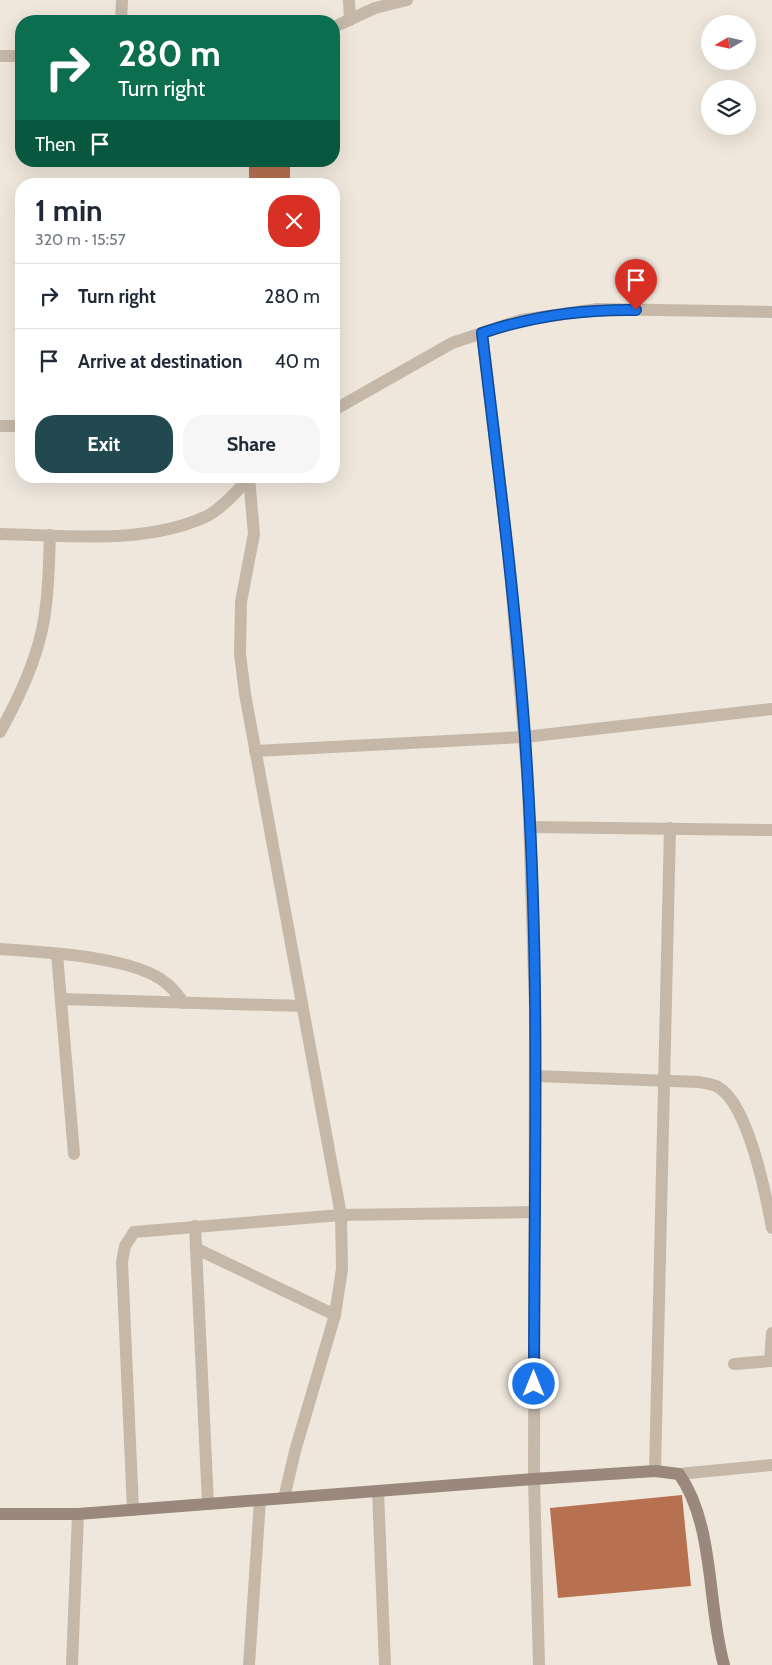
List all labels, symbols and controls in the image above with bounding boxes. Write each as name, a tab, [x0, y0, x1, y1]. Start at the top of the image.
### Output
north arrow	[701, 15, 756, 70]
map controls	[701, 15, 756, 135]
text: 280 m	[118, 32, 221, 75]
icon: right	[35, 35, 100, 100]
text: Turn right	[118, 75, 205, 102]
button: layers	[701, 80, 756, 135]
icon: arrive	[86, 130, 114, 158]
text: Then	[35, 133, 76, 156]
text: 1 min	[35, 192, 103, 229]
button: close	[268, 195, 320, 247]
text: 320 m · 15:57	[35, 230, 126, 249]
pin	[615, 259, 657, 310]
icon: arrive	[622, 266, 650, 294]
icon: right	[35, 282, 63, 310]
text: Turn right	[78, 285, 156, 308]
text: 280 m	[264, 285, 320, 308]
icon: arrive	[35, 347, 63, 375]
text: Arrive at destination	[78, 350, 242, 373]
text: 40 m	[275, 350, 320, 373]
button: Exit	[35, 415, 173, 473]
button: Share	[183, 415, 320, 473]
position arrow	[507, 1357, 559, 1409]

